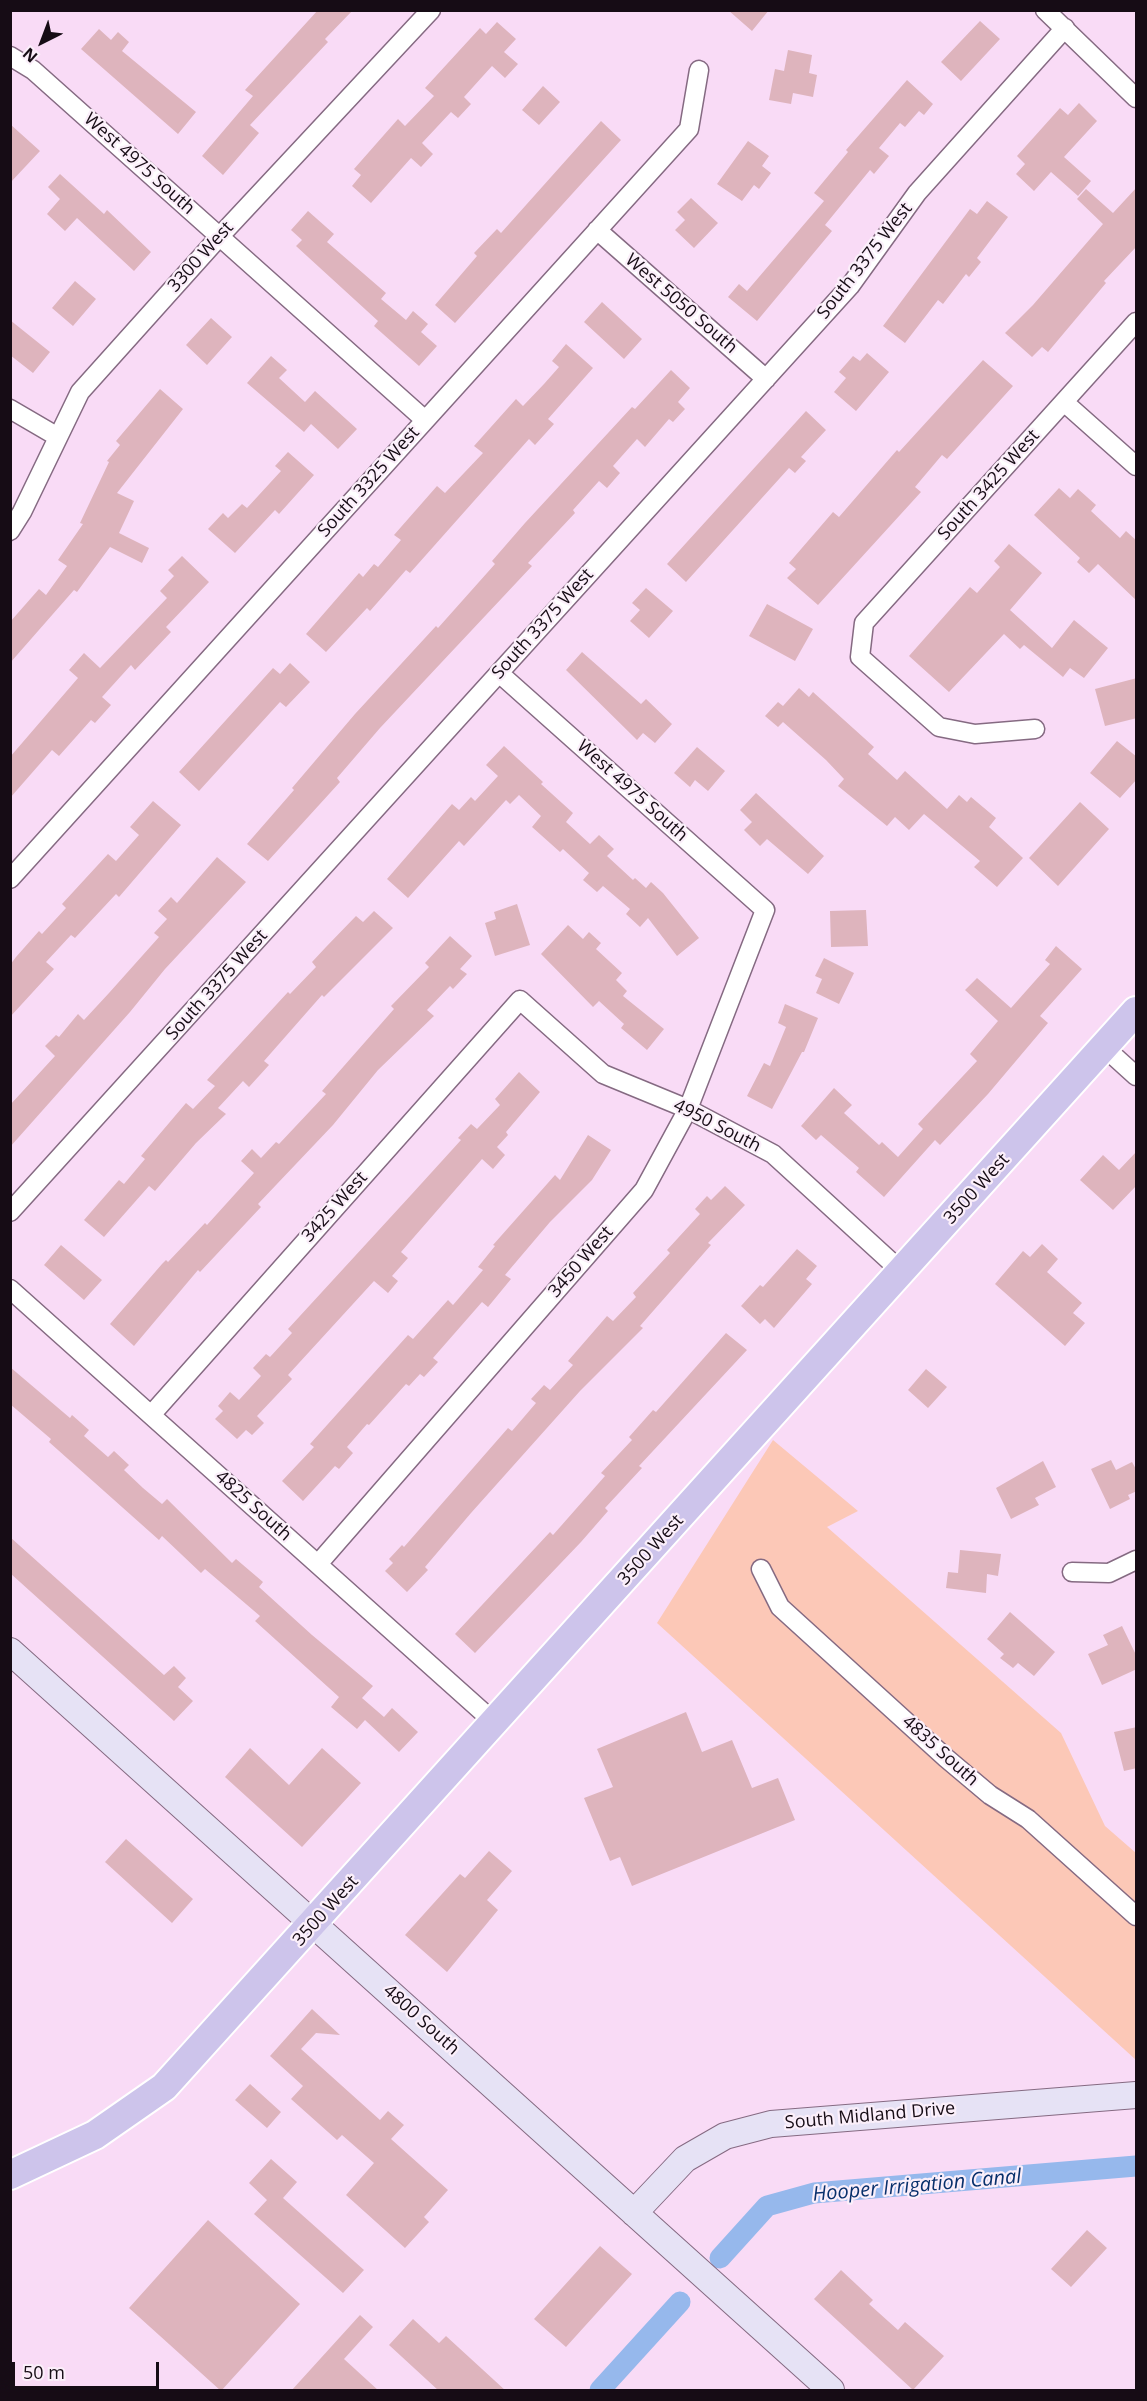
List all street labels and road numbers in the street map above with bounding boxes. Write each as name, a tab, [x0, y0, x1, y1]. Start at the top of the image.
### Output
street label: West 4975 South	[79, 109, 199, 219]
street label: South 3375 West	[813, 199, 917, 323]
street label: 3300 West	[164, 217, 238, 297]
street label: West 5050 South	[621, 249, 741, 359]
street label: South 3325 West	[314, 422, 424, 542]
street label: South 3425 West	[934, 425, 1044, 545]
street label: South 3375 West	[488, 564, 598, 684]
street label: West 4975 South	[572, 736, 692, 846]
street label: South 3375 West	[162, 925, 272, 1045]
street label: 4950 South	[670, 1095, 764, 1157]
street label: 3500 West	[940, 1149, 1014, 1229]
street label: 3425 West	[298, 1167, 372, 1247]
street label: 3450 West	[544, 1222, 618, 1302]
street label: 4825 South	[210, 1466, 296, 1546]
street label: 3500 West	[614, 1510, 688, 1590]
street label: 4835 South	[897, 1711, 983, 1791]
street label: 3500 West	[289, 1871, 363, 1951]
street label: 4800 South	[378, 1980, 464, 2060]
street label: South Midland Drive	[784, 2098, 956, 2134]

